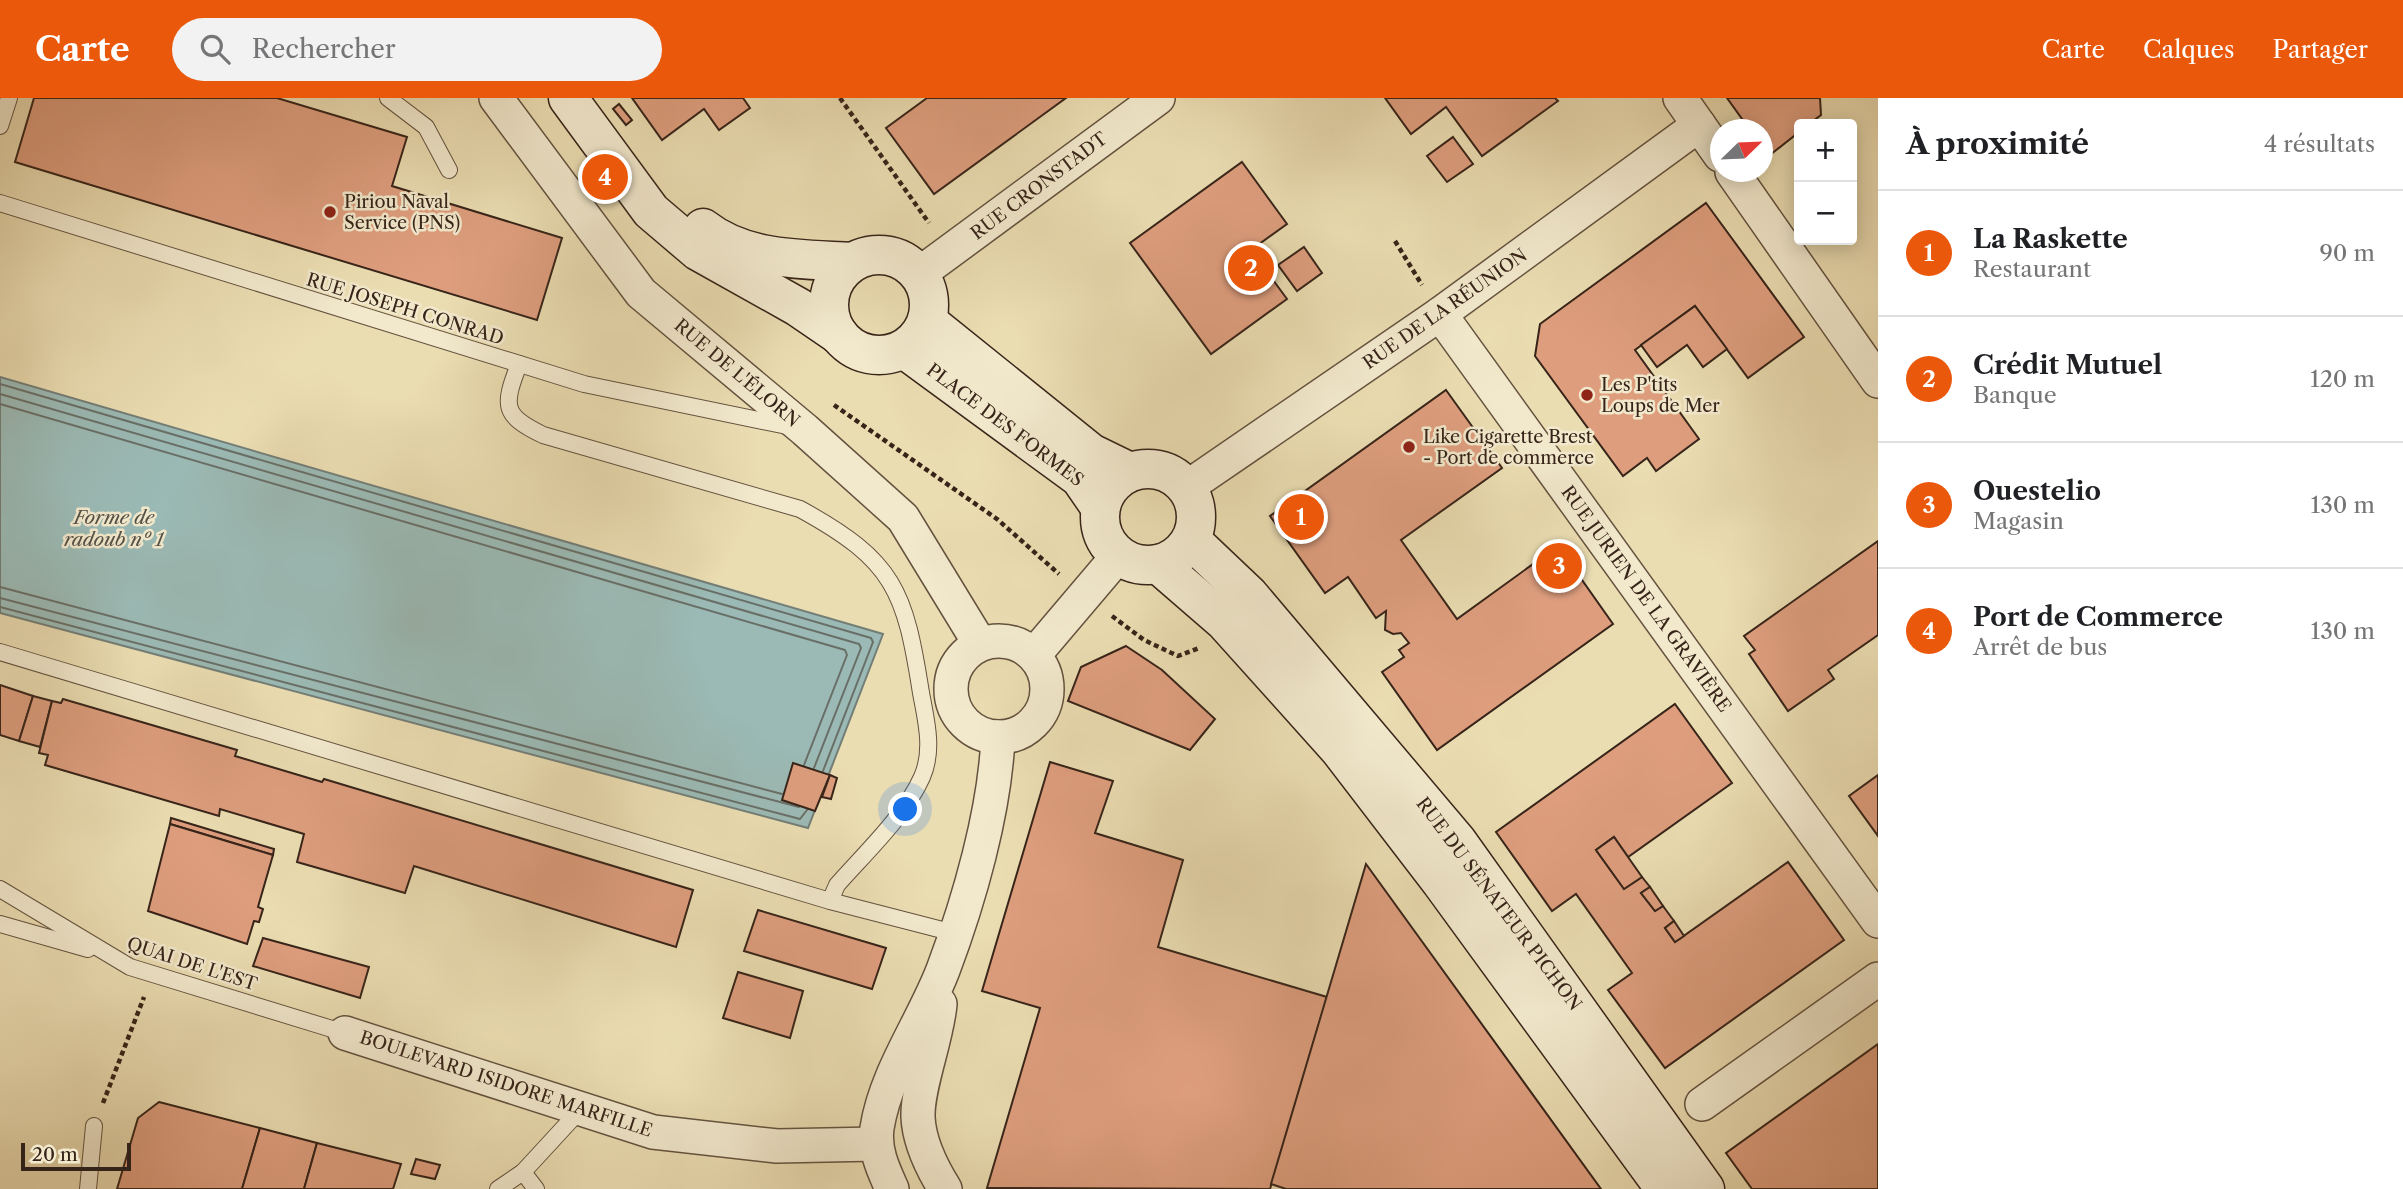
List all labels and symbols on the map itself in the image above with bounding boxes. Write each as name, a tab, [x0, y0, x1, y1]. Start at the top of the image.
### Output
north arrow	[1710, 119, 1773, 182]
street label: RUE CRONSTADT	[967, 127, 1112, 244]
pin: 4	[582, 151, 628, 203]
place label: Piriou Naval Service (PNS)	[344, 191, 460, 234]
marker: Piriou Naval Service (PNS)	[322, 204, 338, 220]
pin: 2	[1228, 242, 1274, 294]
street label: RUE DE LA RÉUNION	[1358, 243, 1531, 374]
street label: RUE JOSEPH CONRAD	[304, 268, 506, 350]
street label: RUE DE L'ÉLORN	[670, 313, 805, 432]
street label: PLACE DES FORMES	[922, 359, 1088, 491]
place label: Les P'tits Loups de Mer	[1601, 374, 1720, 417]
marker: Les P'tits Loups de Mer	[1579, 387, 1595, 403]
place label: Like Cigarette Brest - Port de commerce	[1423, 426, 1594, 469]
marker: Like Cigarette Brest - Port de commerce	[1401, 439, 1417, 455]
street label: RUE JURIEN DE LA GRAVIÈRE	[1556, 481, 1736, 717]
pin: 1	[1278, 491, 1324, 543]
water label: Forme de radoub nº 1	[63, 506, 164, 551]
pin: 3	[1536, 540, 1582, 592]
your location	[888, 792, 922, 826]
street label: RUE DU SÉNATEUR PICHON	[1412, 792, 1587, 1015]
street label: QUAI DE L'EST	[124, 933, 260, 996]
street label: BOULEVARD ISIDORE MARFILLE	[357, 1026, 655, 1142]
scale bar	[21, 1140, 131, 1172]

